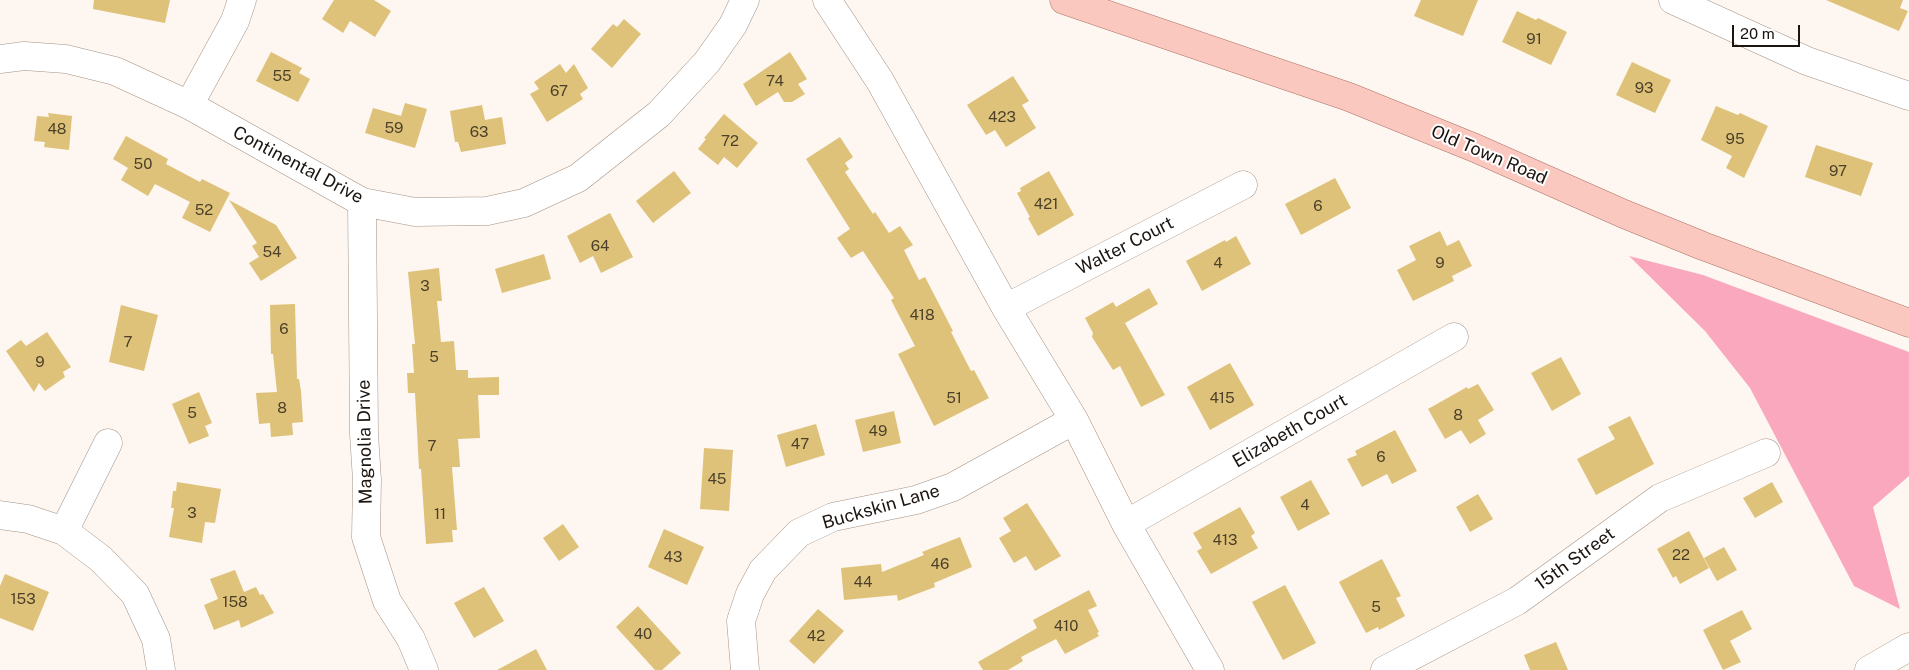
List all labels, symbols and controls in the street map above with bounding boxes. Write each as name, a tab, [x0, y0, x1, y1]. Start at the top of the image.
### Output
scale bar	[1734, 15, 1802, 47]
text: 20 m	[1740, 25, 1775, 42]
house number: 91	[1526, 30, 1542, 48]
house number: 55	[272, 67, 292, 85]
house number: 74	[766, 72, 784, 90]
house number: 93	[1635, 79, 1653, 97]
house number: 67	[550, 82, 568, 100]
house number: 423	[988, 108, 1016, 126]
house number: 59	[385, 119, 403, 137]
house number: 48	[47, 120, 67, 138]
street label: Old Town Road	[1428, 121, 1550, 189]
street label: Continental Drive	[229, 122, 367, 208]
house number: 63	[470, 123, 488, 141]
house number: 95	[1726, 130, 1744, 148]
house number: 72	[721, 132, 739, 150]
house number: 50	[134, 155, 152, 173]
house number: 97	[1829, 162, 1847, 180]
house number: 421	[1034, 195, 1058, 213]
house number: 6	[1313, 197, 1323, 215]
house number: 52	[195, 201, 213, 219]
street label: Walter Court	[1073, 212, 1177, 280]
house number: 64	[591, 237, 609, 255]
house number: 54	[262, 243, 282, 261]
house number: 4	[1213, 254, 1223, 272]
house number: 9	[1435, 254, 1445, 272]
house number: 3	[420, 277, 430, 295]
house number: 418	[909, 306, 935, 324]
house number: 6	[279, 320, 289, 338]
house number: 7	[123, 333, 133, 351]
house number: 5	[429, 348, 439, 366]
house number: 9	[35, 353, 45, 371]
street label: Magnolia Drive	[353, 379, 377, 505]
house number: 51	[946, 389, 962, 407]
house number: 415	[1209, 389, 1235, 407]
street label: Elizabeth Court	[1229, 390, 1351, 472]
house number: 8	[277, 399, 287, 417]
house number: 5	[187, 404, 197, 422]
house number: 8	[1453, 406, 1463, 424]
house number: 49	[869, 422, 887, 440]
house number: 47	[791, 435, 809, 453]
house number: 7	[427, 437, 437, 455]
house number: 6	[1376, 448, 1386, 466]
house number: 45	[708, 470, 726, 488]
street label: Buckskin Lane	[820, 480, 942, 534]
house number: 4	[1300, 496, 1310, 514]
house number: 3	[187, 504, 197, 522]
house number: 11	[434, 505, 446, 523]
street label: 15th Street	[1531, 523, 1619, 595]
house number: 413	[1213, 531, 1237, 549]
house number: 22	[1672, 546, 1690, 564]
house number: 43	[664, 548, 682, 566]
house number: 46	[931, 555, 949, 573]
house number: 44	[854, 573, 872, 591]
house number: 153	[10, 590, 36, 608]
house number: 158	[222, 593, 248, 611]
house number: 5	[1371, 598, 1381, 616]
house number: 410	[1054, 617, 1078, 635]
house number: 40	[634, 625, 652, 643]
house number: 42	[807, 627, 825, 645]

